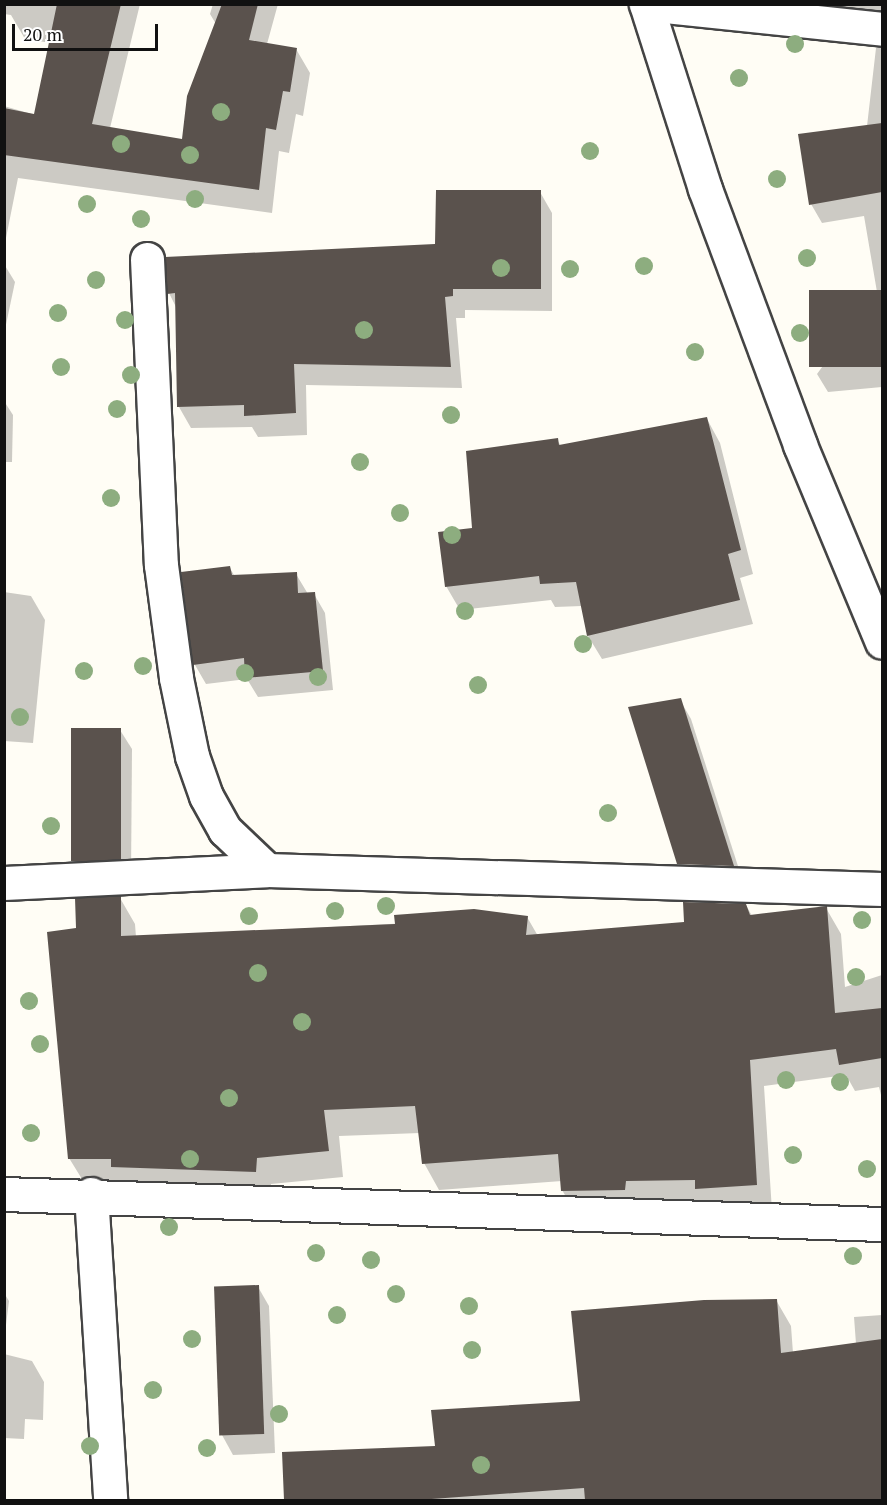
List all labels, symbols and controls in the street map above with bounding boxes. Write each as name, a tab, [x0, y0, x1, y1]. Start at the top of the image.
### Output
scale bar	[15, 12, 160, 50]
text: 20 m	[23, 22, 62, 46]

